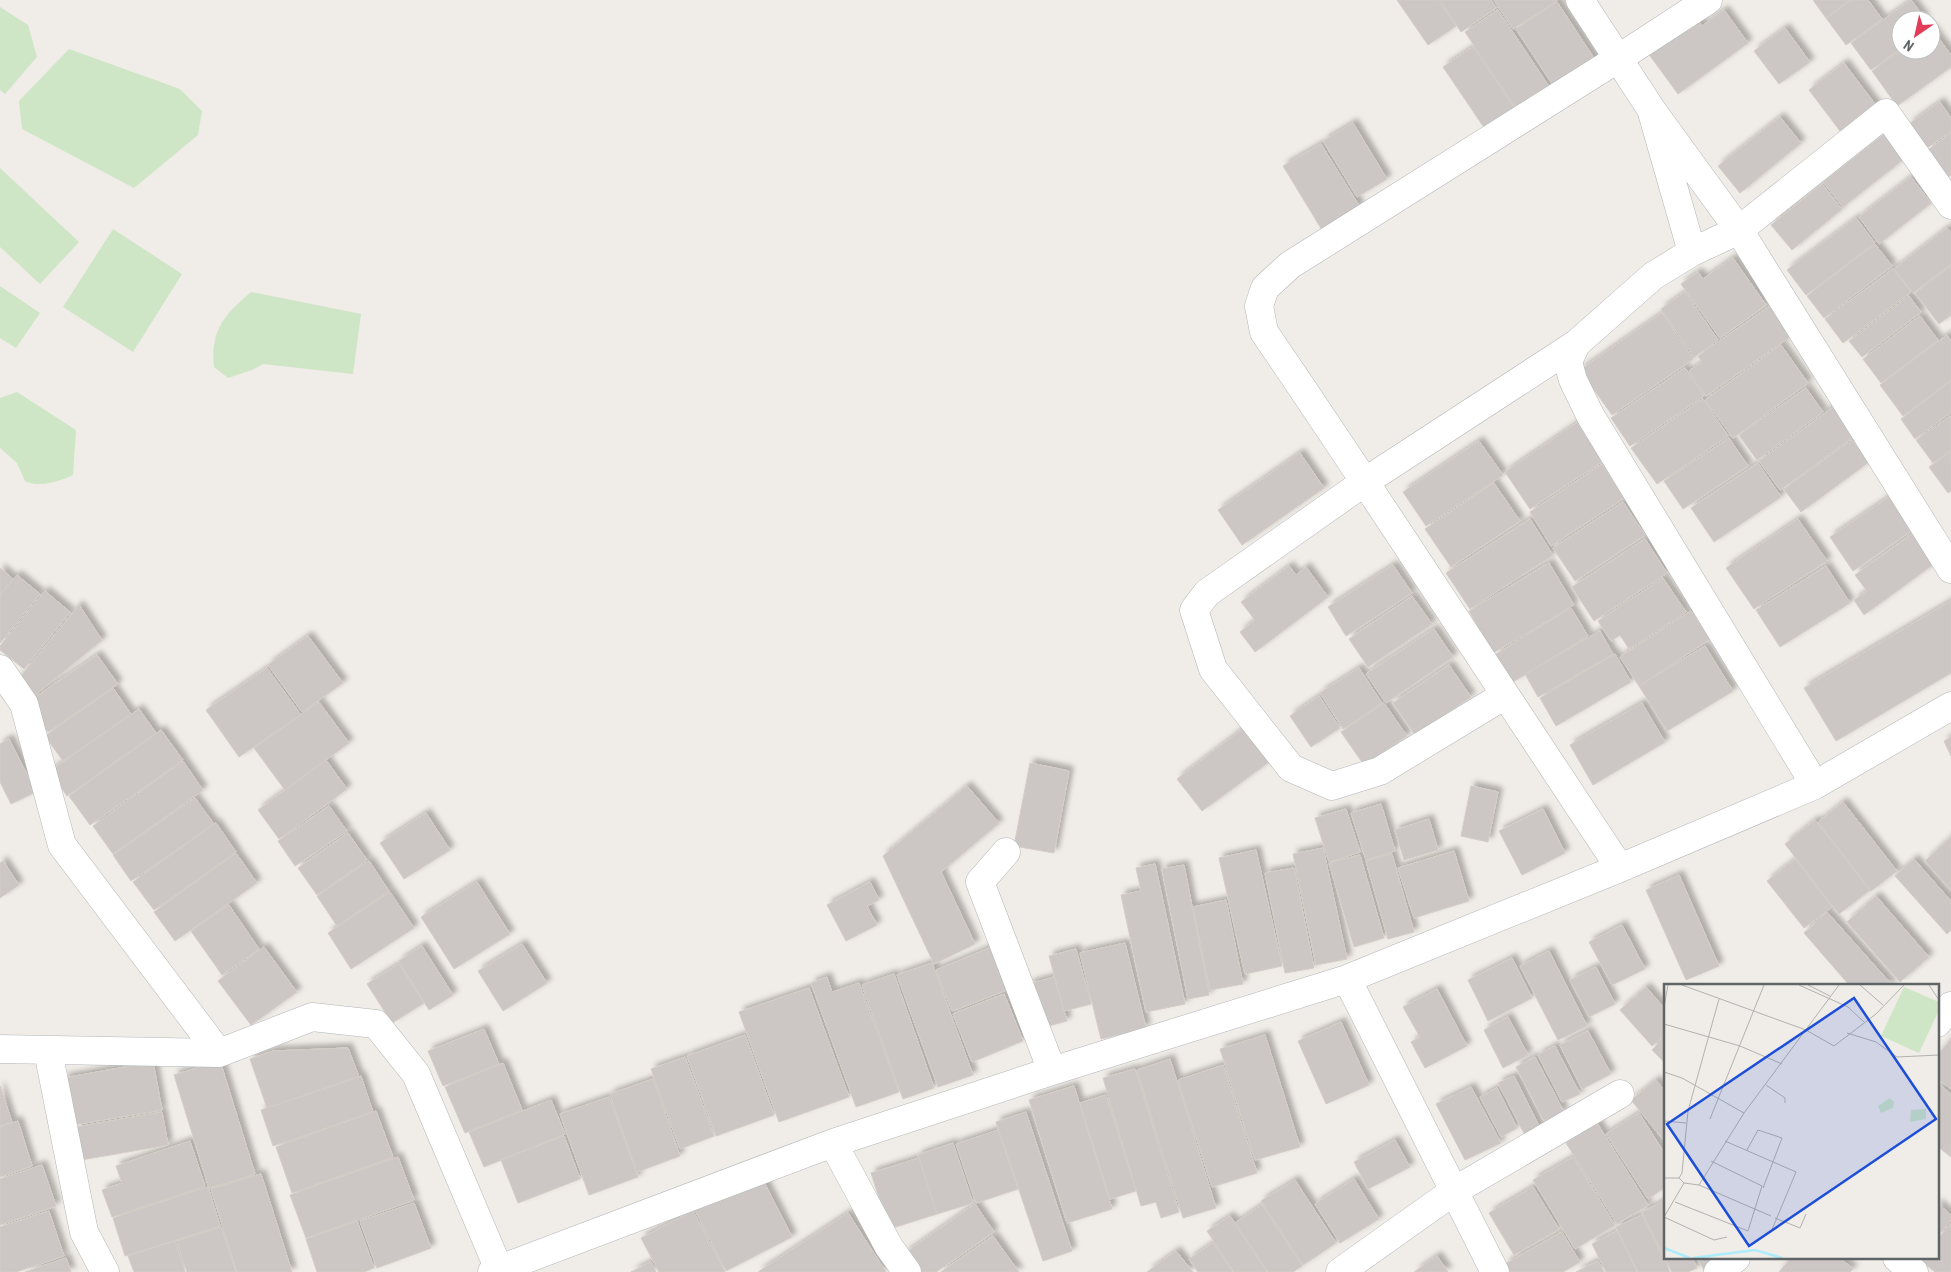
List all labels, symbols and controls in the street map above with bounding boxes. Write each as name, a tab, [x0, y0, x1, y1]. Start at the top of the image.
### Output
north arrow	[1891, 10, 1941, 60]
text: N	[1901, 37, 1917, 55]
inset map	[1664, 984, 1938, 1260]

